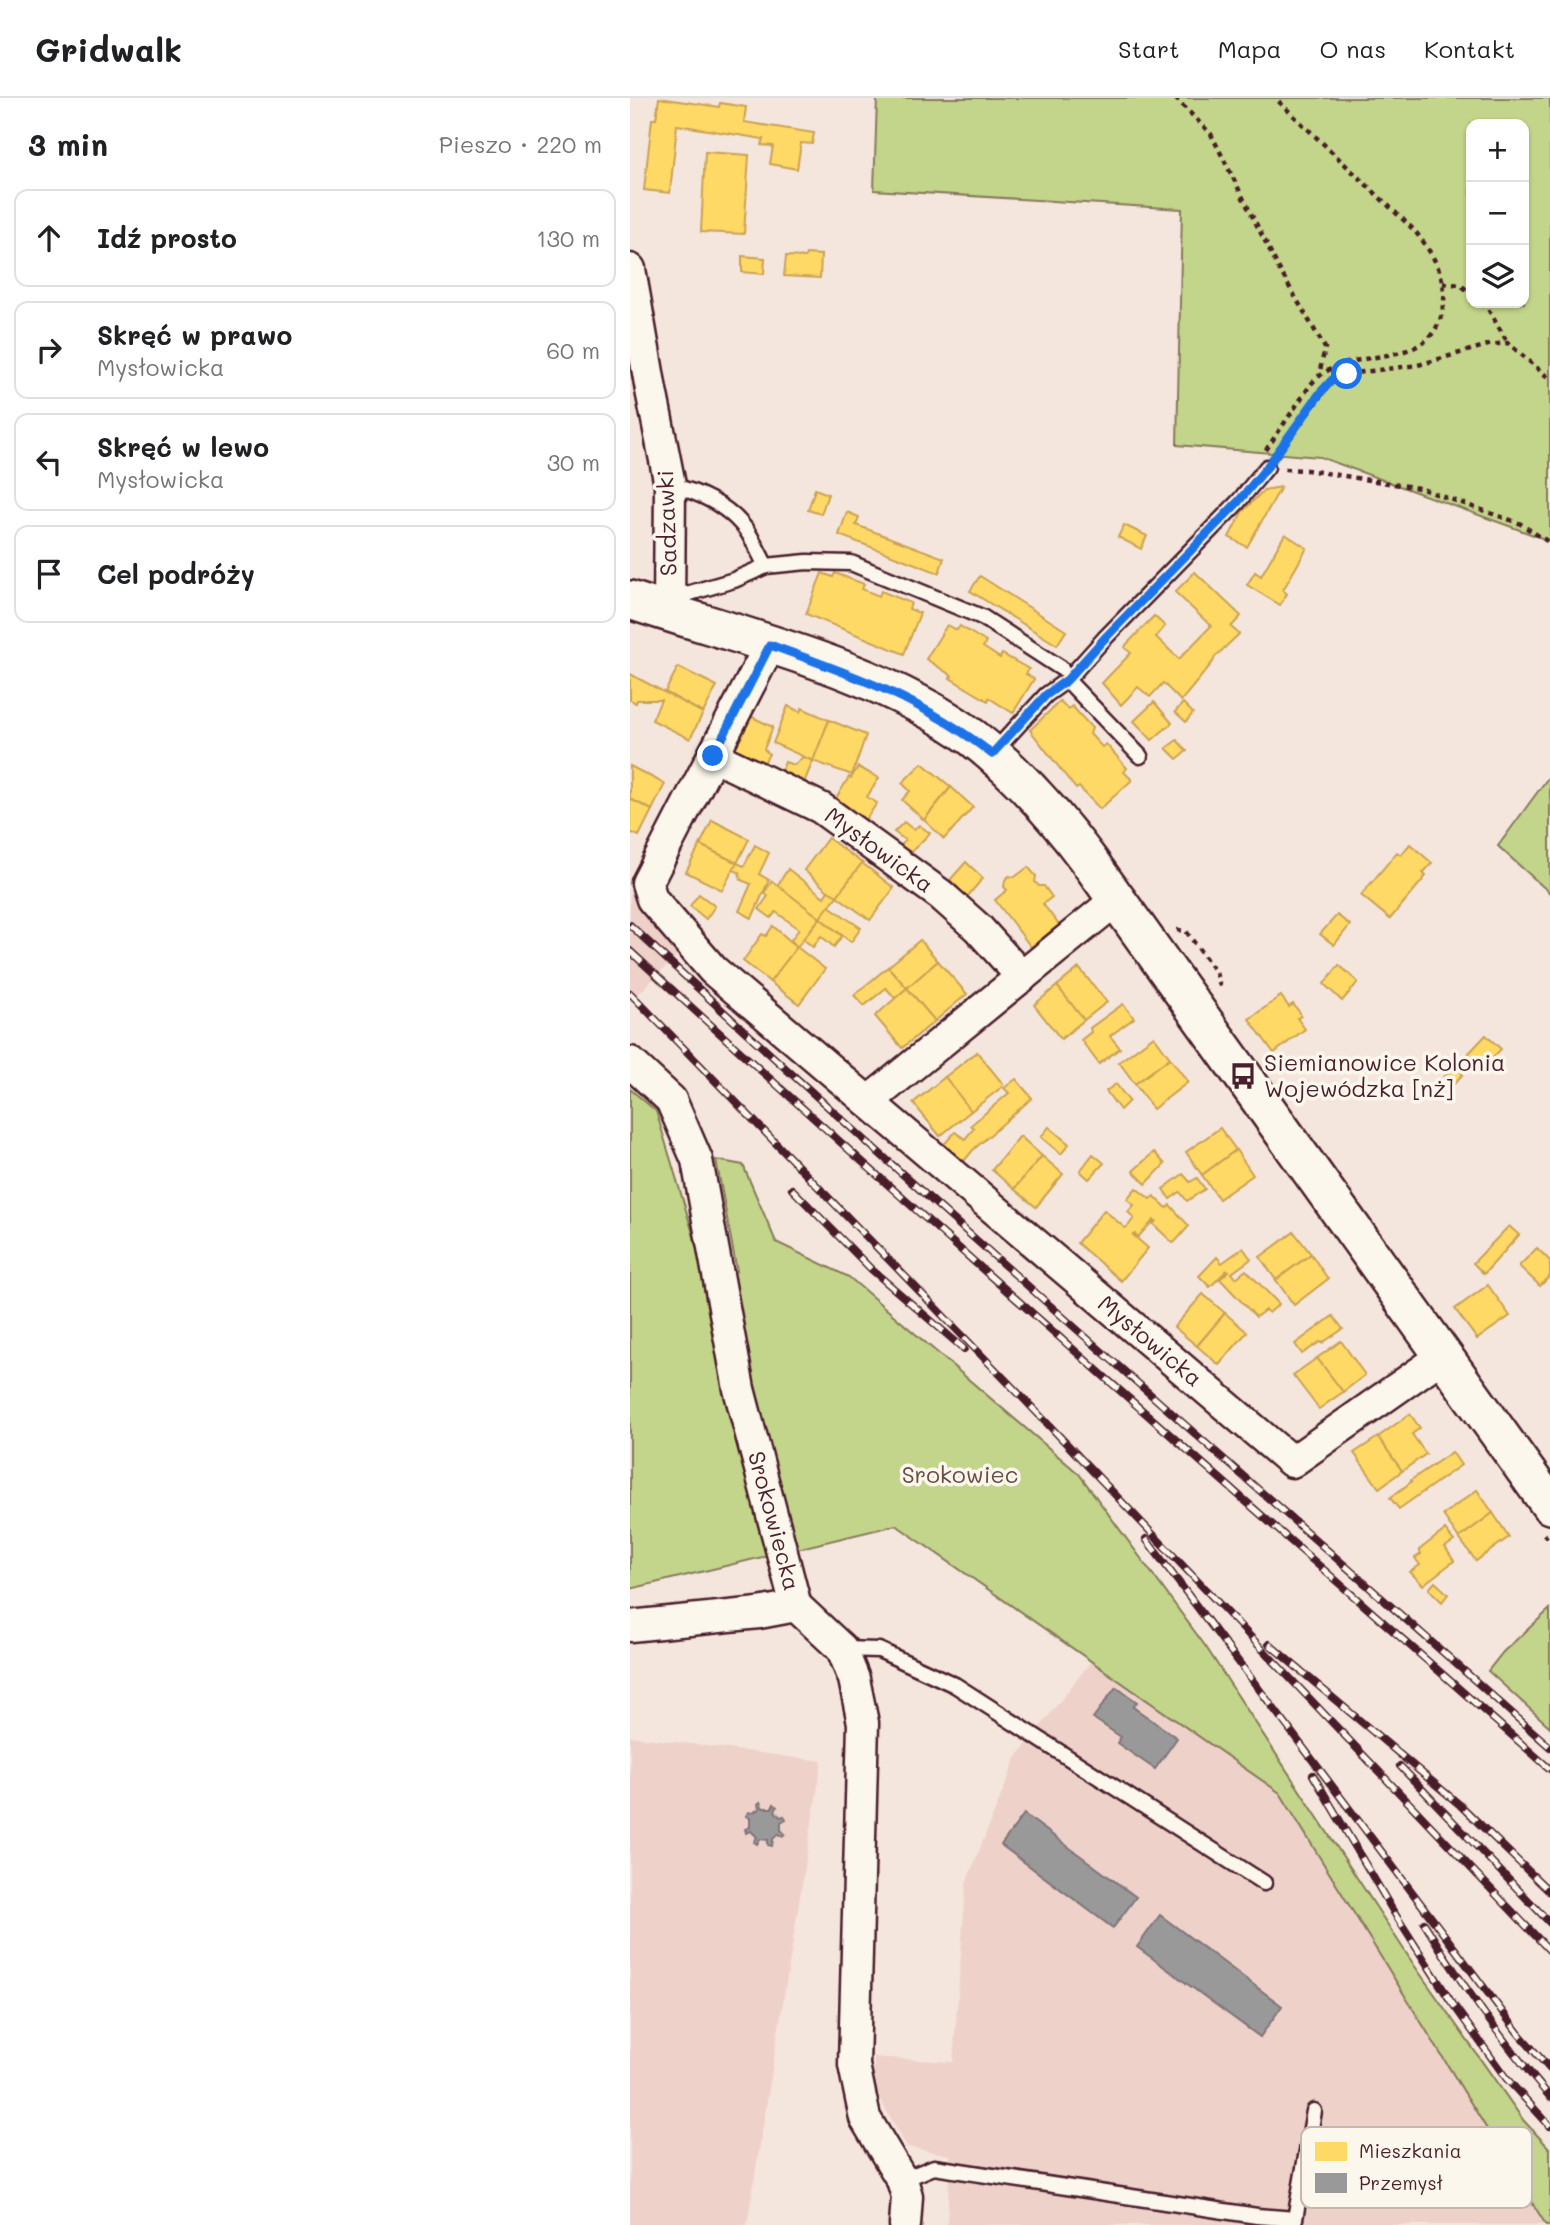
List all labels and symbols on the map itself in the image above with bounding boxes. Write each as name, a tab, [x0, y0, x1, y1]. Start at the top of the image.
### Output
route start	[1331, 358, 1362, 389]
street label: Sadzawki	[649, 470, 683, 577]
route end	[697, 740, 728, 771]
street label: Mysłowicka	[819, 800, 940, 899]
place label: Siemianowice Kolonia Wojewódzka [nż]	[1264, 1047, 1505, 1103]
bus stop icon: Siemianowice Kolonia Wojewódzka [nż]	[1228, 1061, 1258, 1091]
street label: Mysłowicka	[1092, 1288, 1209, 1393]
street label: Srokowiecka	[742, 1448, 808, 1594]
park label: Srokowiec	[902, 1459, 1018, 1489]
legend	[1301, 2127, 1532, 2208]
text: Mieszkania	[1359, 2138, 1462, 2163]
text: Przemysł	[1359, 2170, 1443, 2195]

